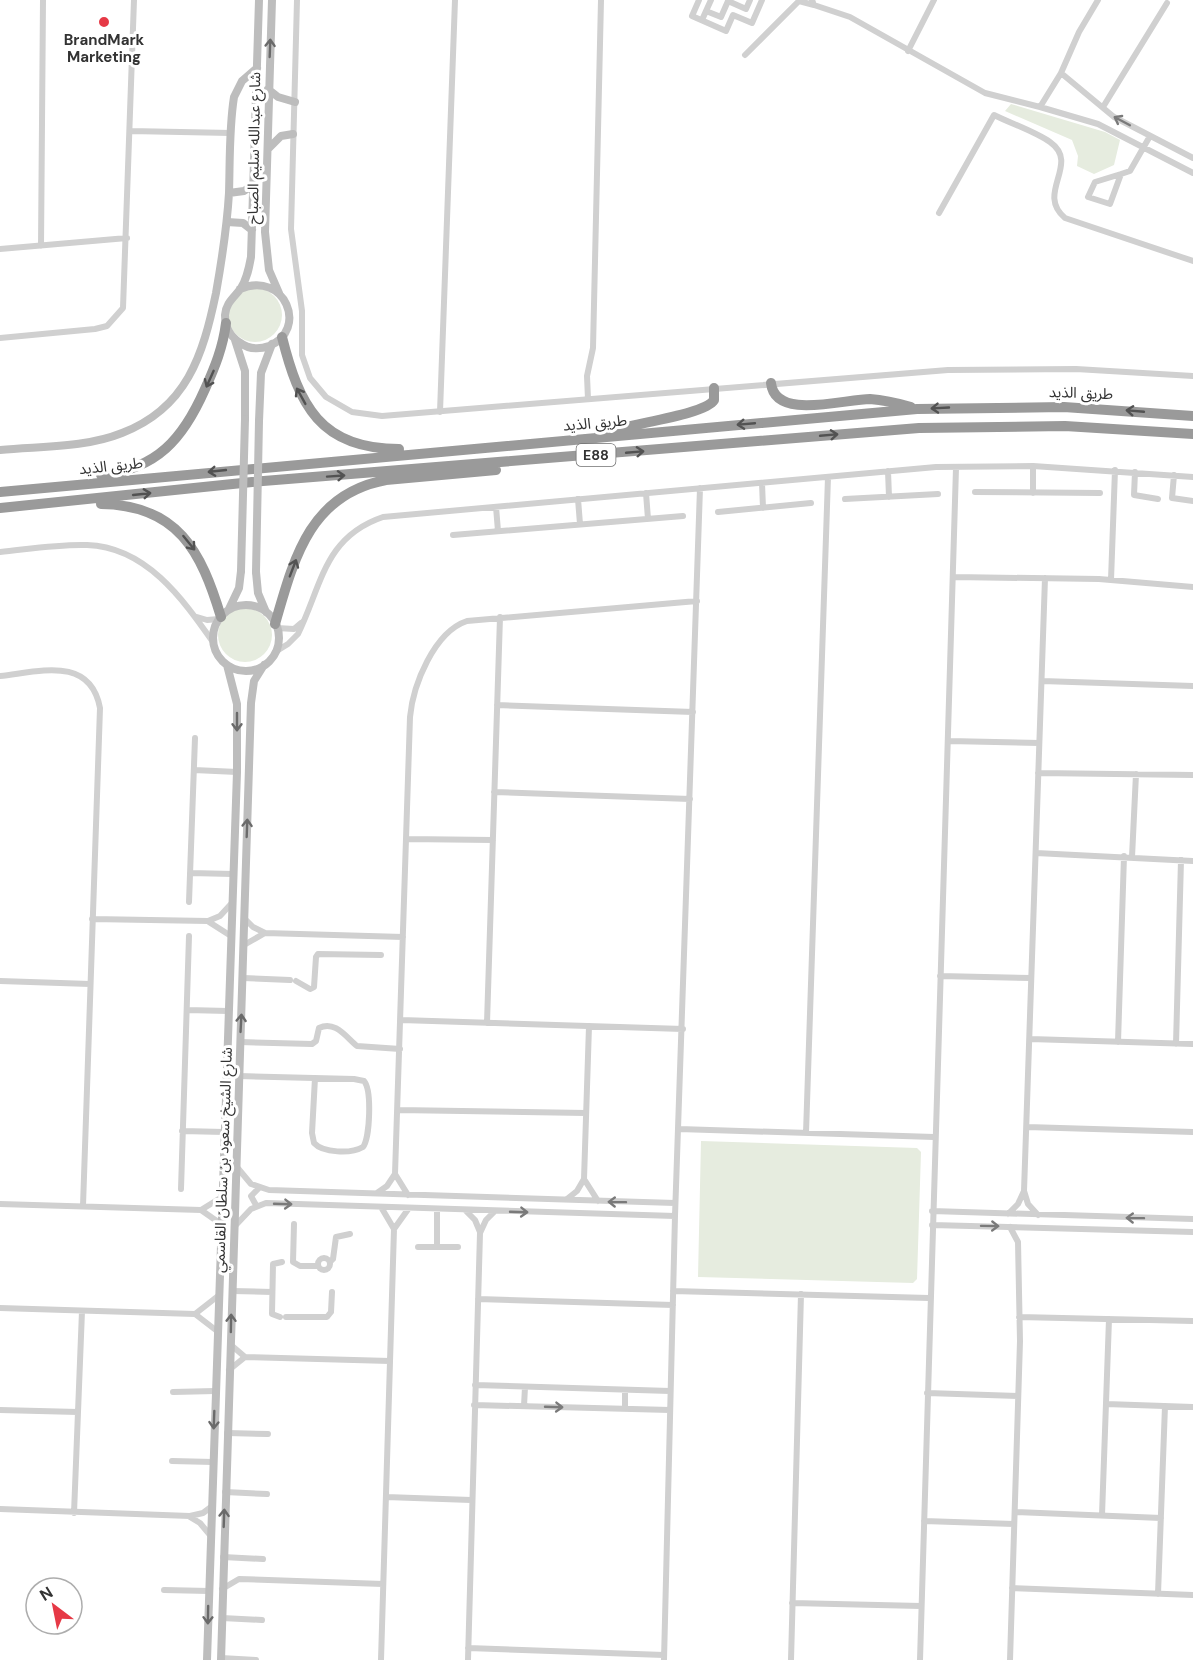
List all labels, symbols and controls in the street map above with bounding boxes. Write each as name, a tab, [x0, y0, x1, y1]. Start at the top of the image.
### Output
marker: BrandMark Marketing	[97, 15, 111, 29]
place label: BrandMark Marketing	[64, 30, 145, 67]
one-way arrow	[264, 39, 276, 59]
street label: شارع عبدالله سليم الصباح	[243, 71, 267, 224]
one-way arrow	[1114, 115, 1132, 127]
one-way arrow	[203, 370, 214, 388]
street label: طريق الذيد	[1049, 382, 1113, 404]
one-way arrow	[295, 388, 307, 405]
one-way arrow	[930, 403, 950, 414]
one-way arrow	[1125, 405, 1145, 416]
street label: طريق الذيد	[562, 410, 628, 436]
one-way arrow	[736, 419, 756, 430]
one-way arrow	[819, 429, 839, 440]
road number: E88	[576, 444, 616, 466]
one-way arrow	[624, 446, 644, 457]
street label: طريق الذيد	[78, 453, 144, 479]
one-way arrow	[207, 466, 227, 477]
one-way arrow	[325, 470, 345, 481]
one-way arrow	[131, 488, 151, 499]
one-way arrow	[182, 535, 196, 550]
one-way arrow	[288, 559, 299, 578]
one-way arrow	[231, 711, 243, 731]
one-way arrow	[242, 819, 253, 838]
one-way arrow	[236, 1013, 247, 1033]
street label: شارع الشيخ سعود بن سلطان القاسمي	[209, 1047, 239, 1273]
one-way arrow	[607, 1196, 627, 1207]
one-way arrow	[272, 1198, 292, 1209]
one-way arrow	[509, 1206, 529, 1217]
one-way arrow	[1125, 1212, 1145, 1223]
one-way arrow	[980, 1221, 1000, 1232]
one-way arrow	[225, 1313, 237, 1333]
one-way arrow	[543, 1401, 563, 1413]
one-way arrow	[208, 1410, 220, 1430]
one-way arrow	[219, 1508, 230, 1528]
north arrow	[24, 1576, 84, 1636]
text: N	[36, 1582, 57, 1606]
one-way arrow	[202, 1605, 214, 1625]

